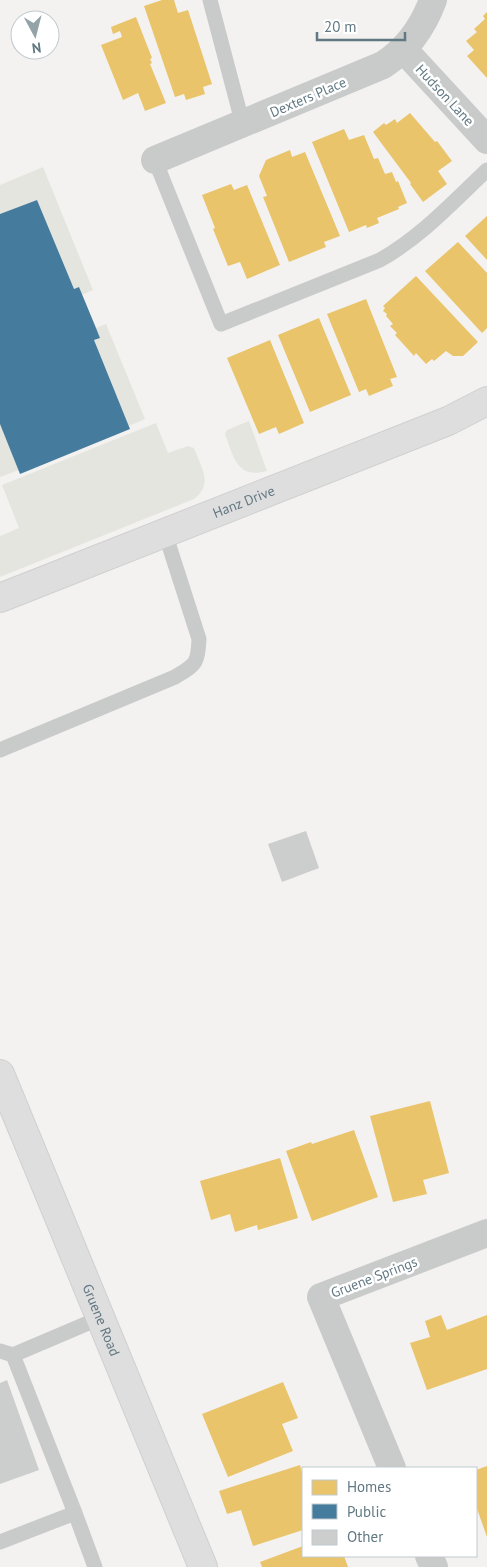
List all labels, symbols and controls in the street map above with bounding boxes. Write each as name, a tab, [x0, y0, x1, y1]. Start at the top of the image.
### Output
north arrow	[10, 10, 60, 60]
scale bar	[317, 10, 404, 42]
text: 20 m	[324, 17, 357, 36]
text: N	[31, 38, 42, 57]
street label: Hudson Lane	[412, 60, 478, 130]
street label: Dexters Place	[267, 73, 349, 121]
street label: Hanz Drive	[210, 481, 277, 522]
street label: Gruene Springs	[328, 1252, 420, 1302]
street label: Gruene Road	[78, 1281, 124, 1359]
legend	[302, 1467, 477, 1557]
text: Homes	[347, 1477, 391, 1496]
text: Public	[347, 1502, 386, 1521]
text: Other	[347, 1527, 383, 1546]

